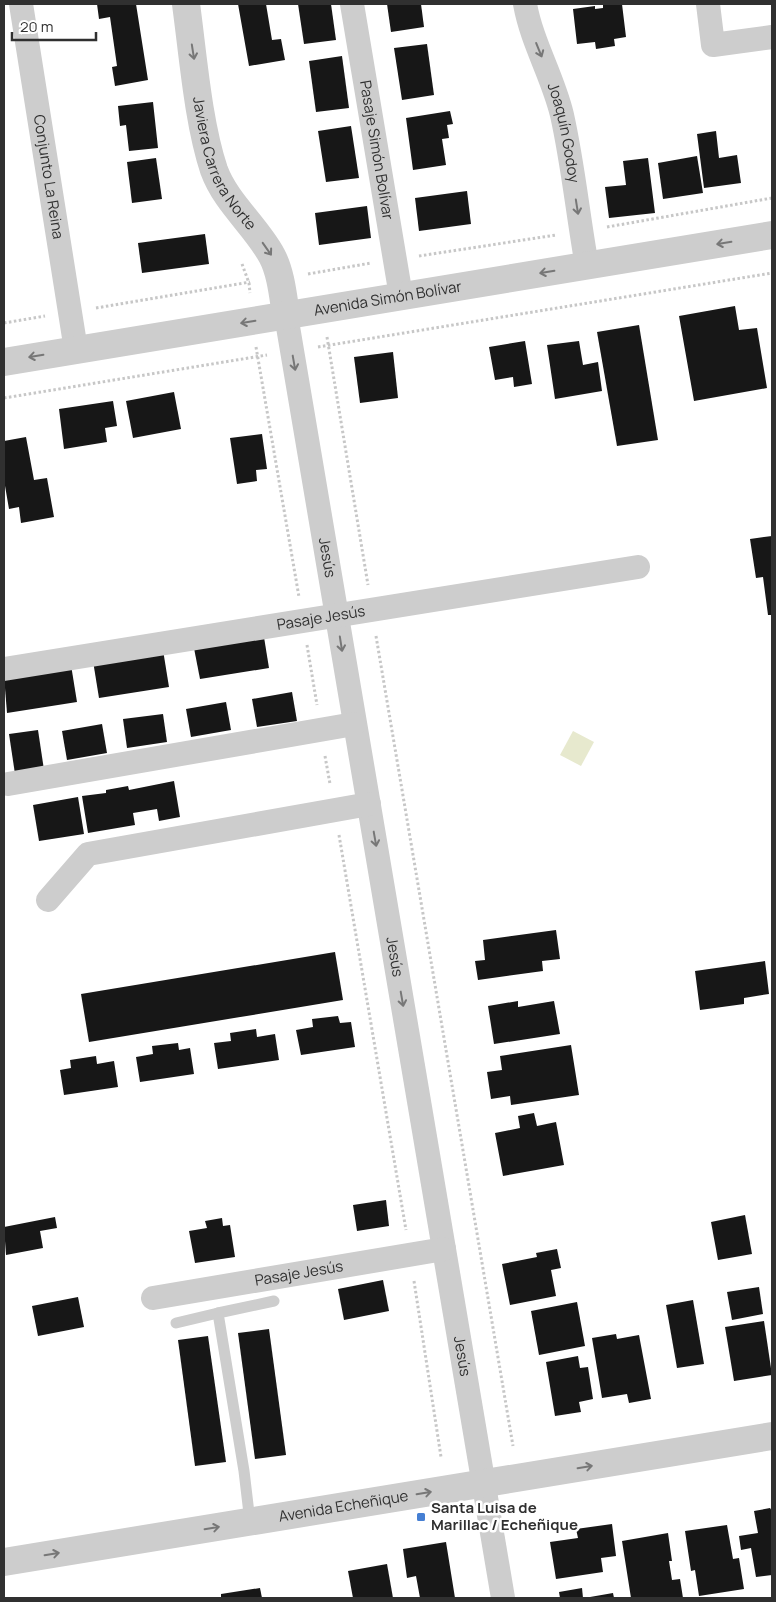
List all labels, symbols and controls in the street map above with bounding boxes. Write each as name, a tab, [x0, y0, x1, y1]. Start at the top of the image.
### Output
scale bar	[12, 10, 96, 42]
text: 20 m	[20, 16, 53, 37]
one-way arrow	[534, 42, 544, 57]
one-way arrow	[188, 44, 198, 60]
street label: Pasaje Simón Bolívar	[355, 79, 399, 222]
street label: Joaquín Godoy	[543, 79, 585, 184]
street label: Javiera Carrera Norte	[188, 95, 262, 235]
street label: Conjunto La Reina	[29, 113, 69, 241]
one-way arrow	[572, 199, 582, 215]
one-way arrow	[717, 238, 733, 248]
one-way arrow	[262, 241, 272, 255]
one-way arrow	[539, 268, 555, 278]
street label: Avenida Simón Bolívar	[312, 275, 464, 321]
one-way arrow	[240, 317, 256, 327]
one-way arrow	[28, 352, 44, 362]
one-way arrow	[289, 355, 299, 371]
street label: Jesús	[314, 536, 341, 579]
street label: Pasaje Jesús	[275, 600, 367, 635]
one-way arrow	[337, 636, 347, 652]
one-way arrow	[370, 831, 380, 847]
street label: Jesús	[381, 935, 409, 979]
one-way arrow	[397, 991, 407, 1007]
street label: Pasaje Jesús	[253, 1255, 345, 1291]
street label: Jesús	[449, 1334, 476, 1378]
one-way arrow	[576, 1462, 592, 1472]
street label: Avenida Echeñique	[277, 1485, 410, 1527]
one-way arrow	[416, 1488, 432, 1498]
place label: Santa Luisa de Marillac / Echeñique	[431, 1497, 578, 1535]
marker: Santa Luisa de Marillac / Echeñique	[415, 1511, 427, 1523]
one-way arrow	[204, 1523, 220, 1533]
one-way arrow	[44, 1549, 60, 1559]

